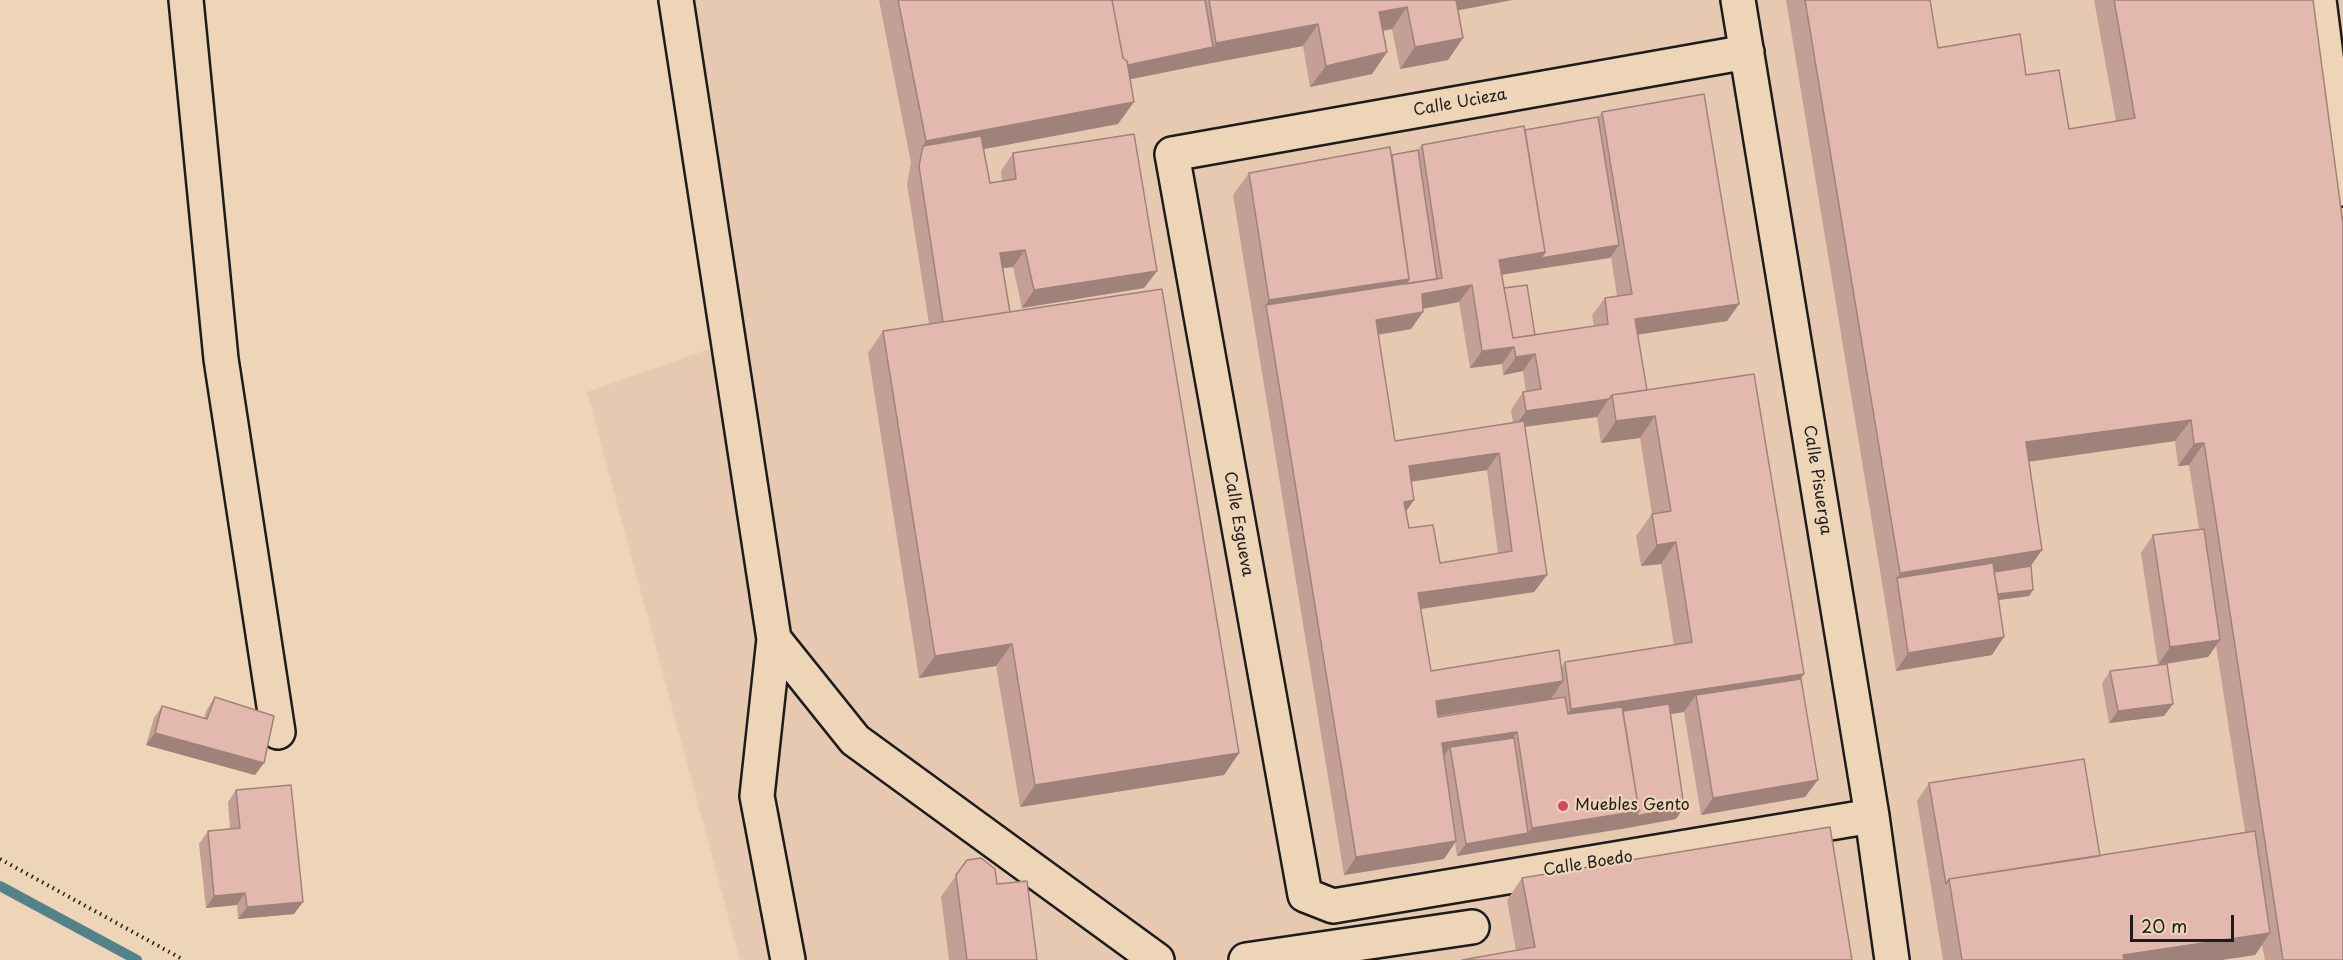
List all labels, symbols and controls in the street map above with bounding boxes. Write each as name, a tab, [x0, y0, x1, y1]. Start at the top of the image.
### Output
street label: Calle Ucieza	[1412, 85, 1508, 121]
street label: Calle Pisuerga	[1799, 424, 1835, 536]
street label: Calle Esgueva	[1219, 470, 1257, 578]
place label: Muebles Gento	[1575, 796, 1690, 816]
marker: Muebles Gento	[1556, 799, 1570, 813]
street label: Calle Boedo	[1542, 847, 1634, 881]
scale bar	[2133, 903, 2236, 941]
text: 20 m	[2141, 912, 2187, 939]

